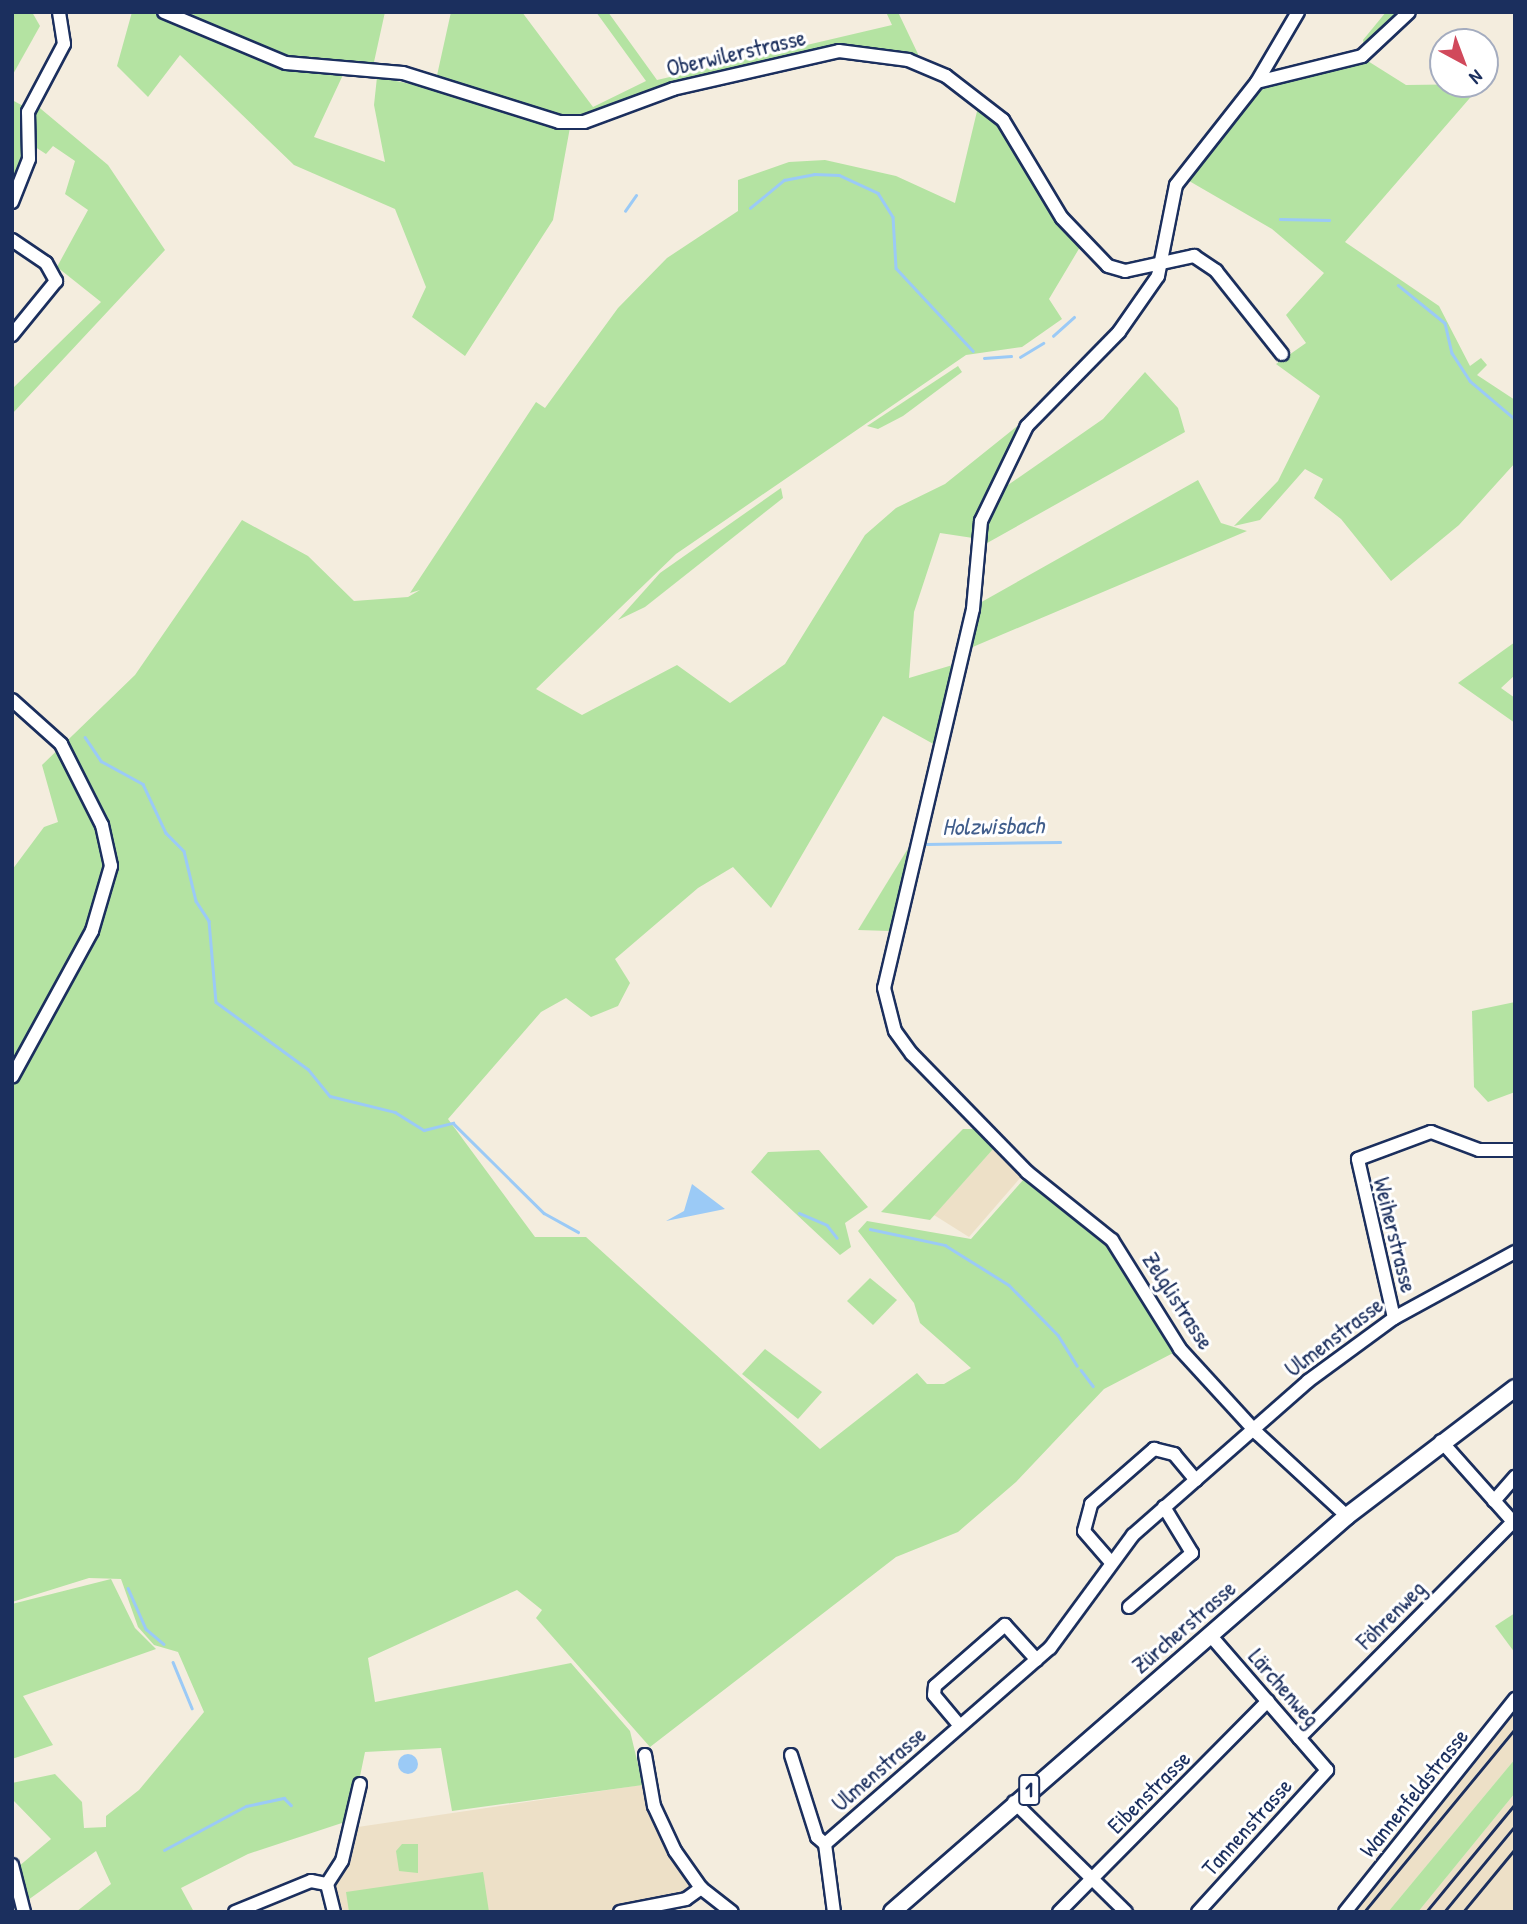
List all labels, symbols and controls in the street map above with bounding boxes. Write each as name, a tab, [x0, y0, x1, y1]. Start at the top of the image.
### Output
street label: Oberwilerstrasse	[664, 24, 808, 82]
north arrow	[1429, 28, 1499, 98]
text: N	[1464, 64, 1489, 90]
water label: Holzwisbach	[942, 811, 1044, 841]
street label: Weiherstrasse	[1367, 1175, 1423, 1295]
street label: Zelglistrasse	[1136, 1247, 1220, 1355]
street label: Ulmenstrasse	[1280, 1291, 1388, 1383]
street label: Zürcherstrasse	[1127, 1575, 1241, 1679]
street label: Föhrenweg	[1351, 1575, 1431, 1655]
street label: Lärchenweg	[1243, 1643, 1325, 1733]
street label: Ulmenstrasse	[826, 1721, 932, 1817]
street label: Wannenfeldstrasse	[1354, 1723, 1474, 1863]
street label: Eibenstrasse	[1102, 1745, 1196, 1839]
road number: 1	[1017, 1772, 1041, 1808]
street label: Tannenstrasse	[1196, 1773, 1298, 1881]

